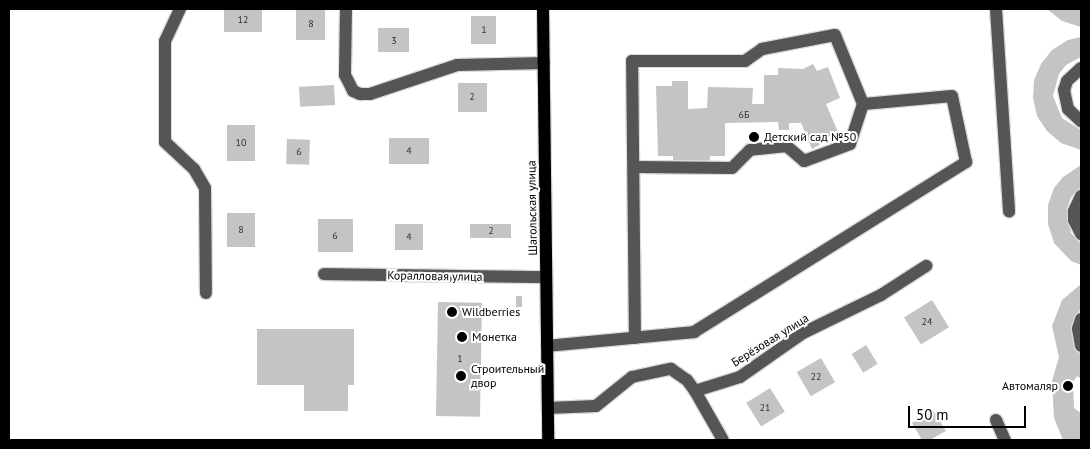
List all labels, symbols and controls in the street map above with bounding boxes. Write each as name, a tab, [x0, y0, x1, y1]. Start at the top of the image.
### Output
house number: 12	[238, 14, 248, 26]
house number: 8	[308, 18, 314, 30]
house number: 1	[481, 24, 487, 36]
house number: 3	[391, 35, 397, 47]
house number: 2	[469, 91, 475, 103]
house number: 6Б	[739, 109, 749, 121]
place label: Детский сад №50	[764, 130, 856, 144]
marker: Детский сад №50	[748, 131, 760, 143]
house number: 10	[236, 137, 246, 149]
house number: 4	[406, 145, 412, 157]
house number: 6	[296, 146, 302, 158]
street label: Шагольская улица	[524, 160, 540, 256]
house number: 8	[238, 224, 244, 236]
house number: 2	[488, 225, 494, 237]
house number: 6	[332, 230, 338, 242]
house number: 4	[406, 231, 412, 243]
street label: Коралловая улица	[387, 268, 483, 284]
place label: Wildberries	[462, 305, 520, 319]
marker: Wildberries	[446, 306, 458, 318]
street label: Берёзовая улица	[729, 310, 811, 370]
house number: 24	[922, 316, 932, 328]
place label: Монетка	[472, 330, 517, 344]
marker: Монетка	[456, 331, 468, 343]
house number: 1	[457, 353, 463, 365]
place label: Строительный двор	[471, 362, 544, 390]
marker: Строительный двор	[455, 370, 467, 382]
house number: 22	[811, 371, 821, 383]
place label: Автомаляр	[1002, 379, 1058, 393]
marker: Автомаляр	[1062, 380, 1074, 392]
scale bar	[910, 396, 1028, 428]
house number: 21	[760, 402, 770, 414]
text: 50 m	[916, 405, 949, 424]

